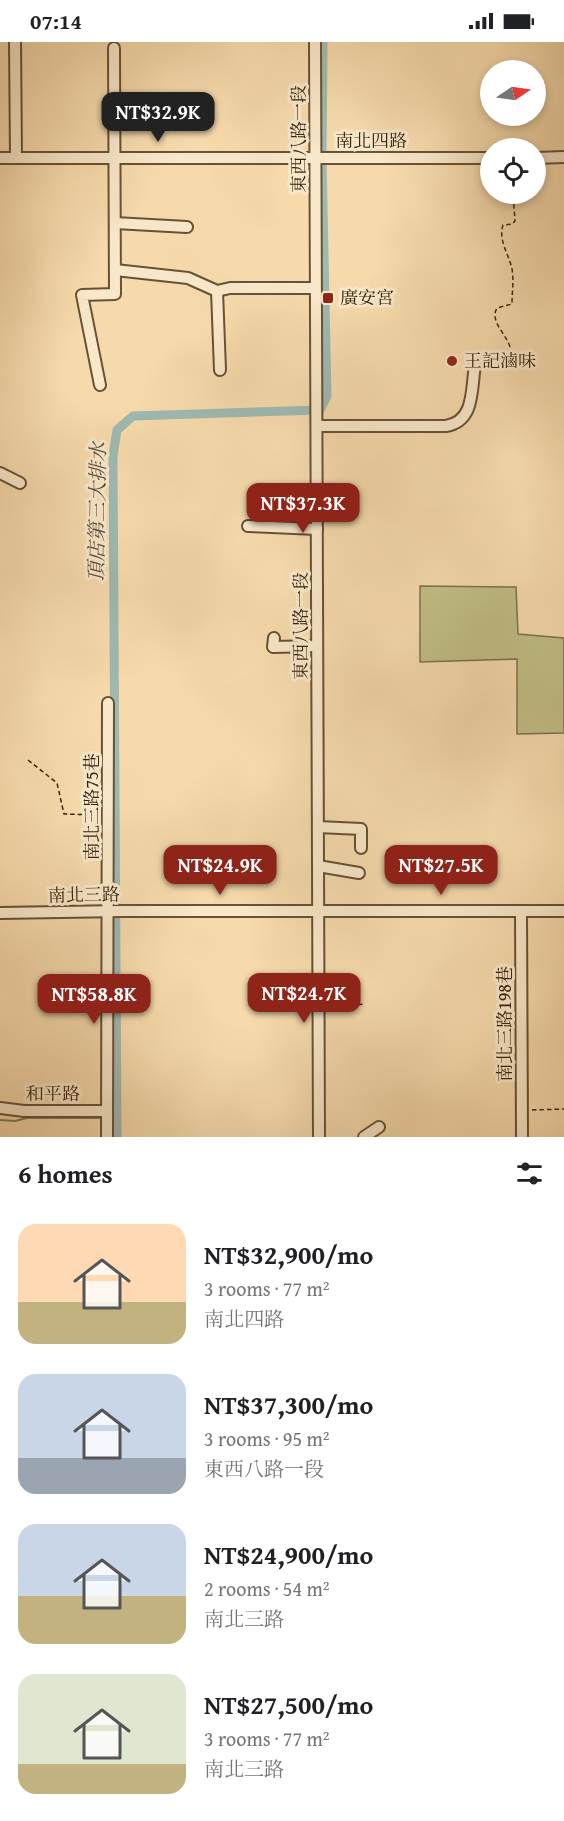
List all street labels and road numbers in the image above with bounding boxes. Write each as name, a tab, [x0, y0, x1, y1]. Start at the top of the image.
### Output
street label: 東西八路一段	[285, 85, 312, 193]
street label: 南北四路	[335, 127, 407, 154]
street label: 東西八路一段	[287, 572, 314, 680]
street label: 南北三路75巷	[78, 753, 105, 861]
street label: 南北三路	[48, 880, 120, 909]
street label: 南北三路198巷	[491, 966, 518, 1082]
street label: 和平路	[26, 1080, 80, 1107]

